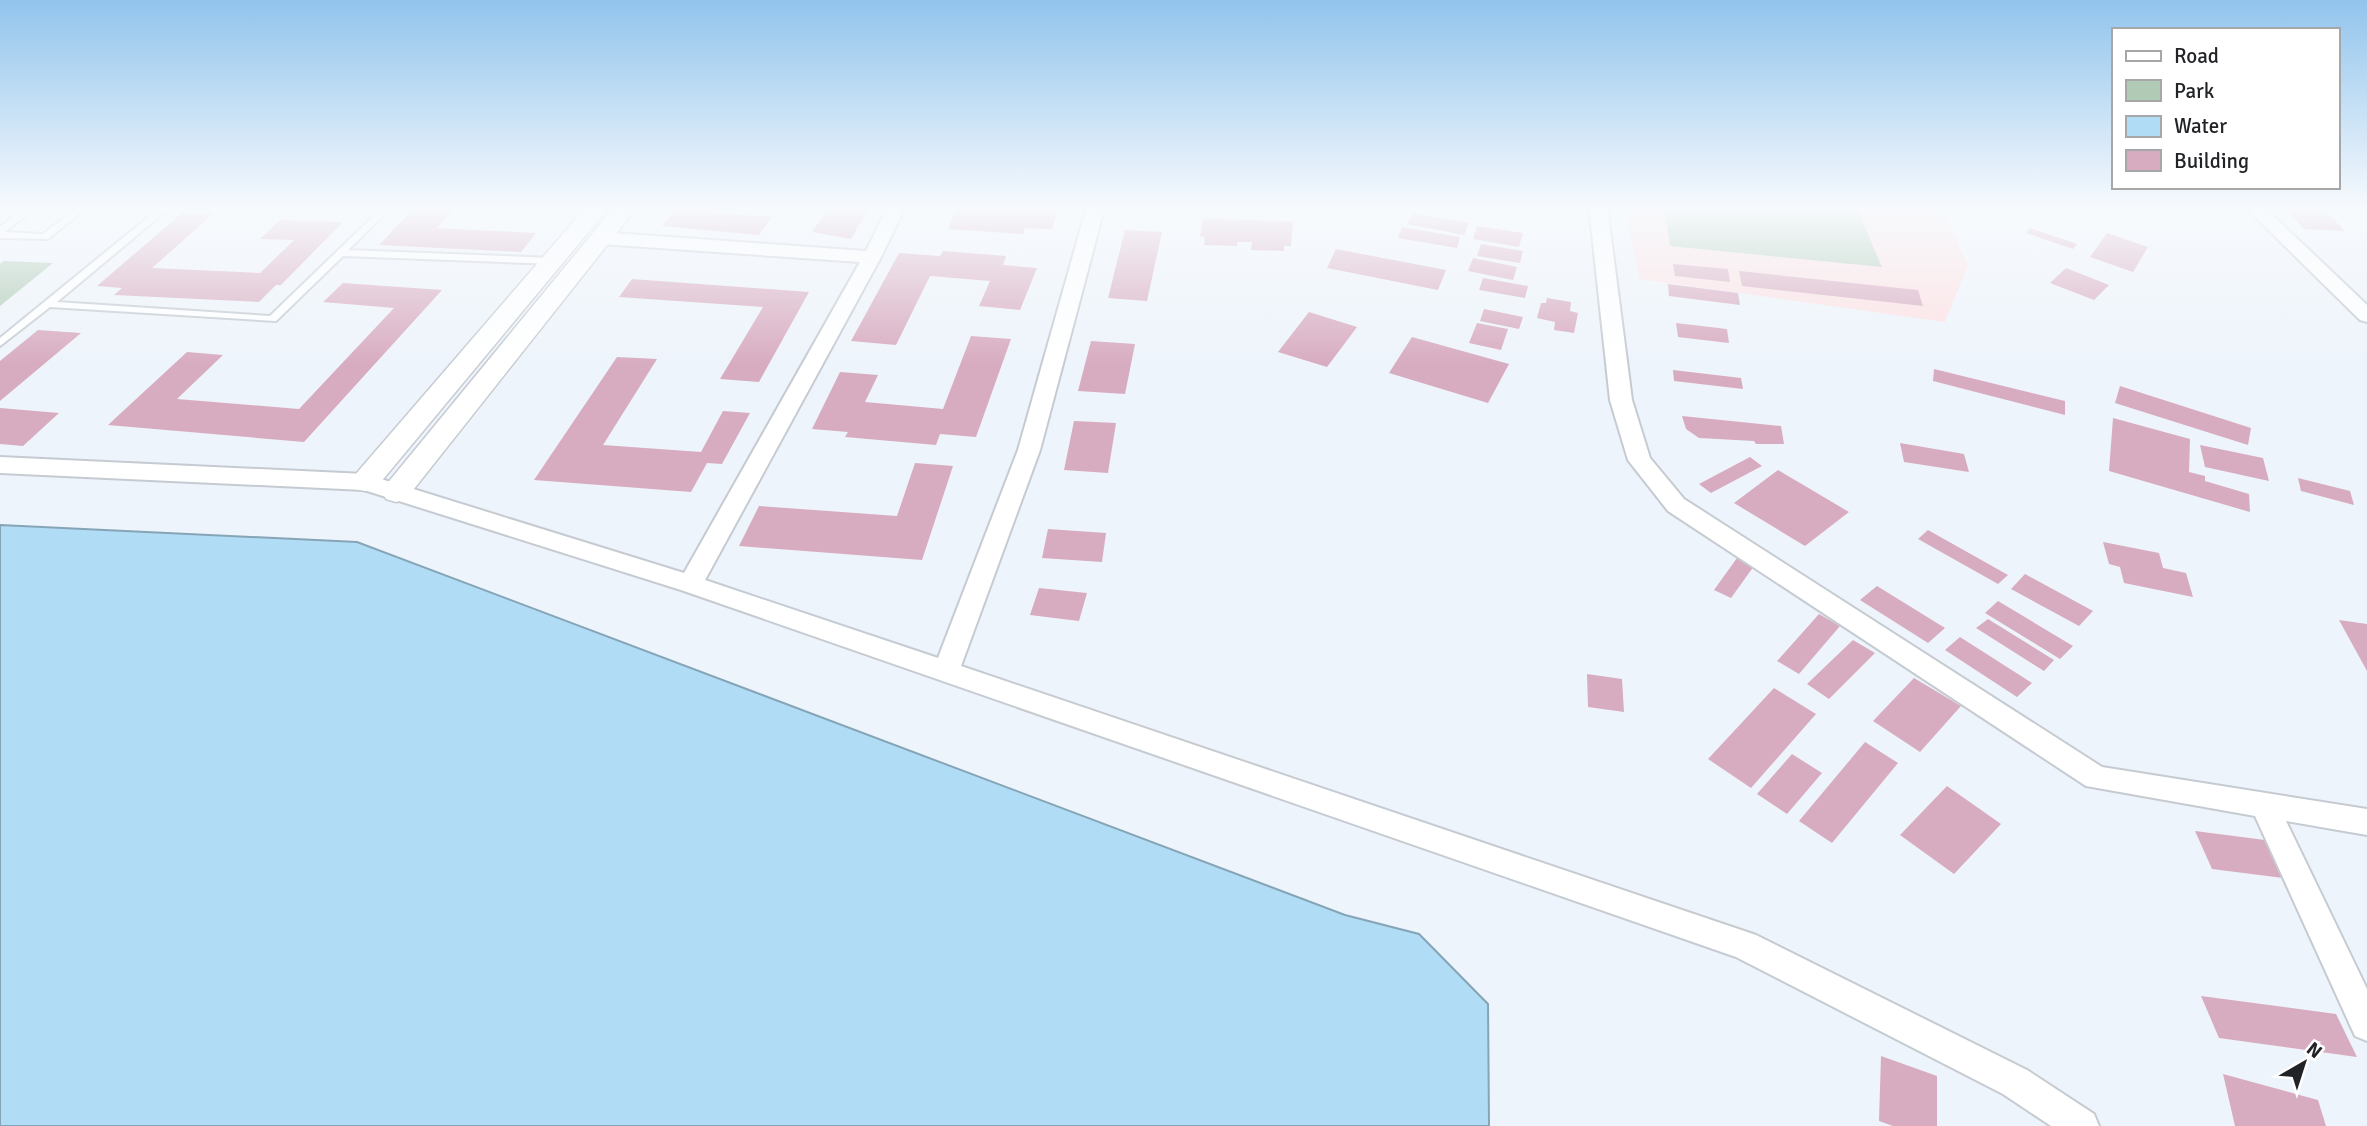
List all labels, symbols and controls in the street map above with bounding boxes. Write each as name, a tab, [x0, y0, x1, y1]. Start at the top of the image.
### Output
legend	[2112, 28, 2339, 189]
text: Road	[2174, 43, 2219, 69]
text: Park	[2174, 78, 2215, 104]
text: Water	[2174, 113, 2227, 139]
text: Building	[2174, 148, 2249, 174]
north arrow	[2269, 1028, 2339, 1098]
text: N	[2301, 1037, 2327, 1064]

